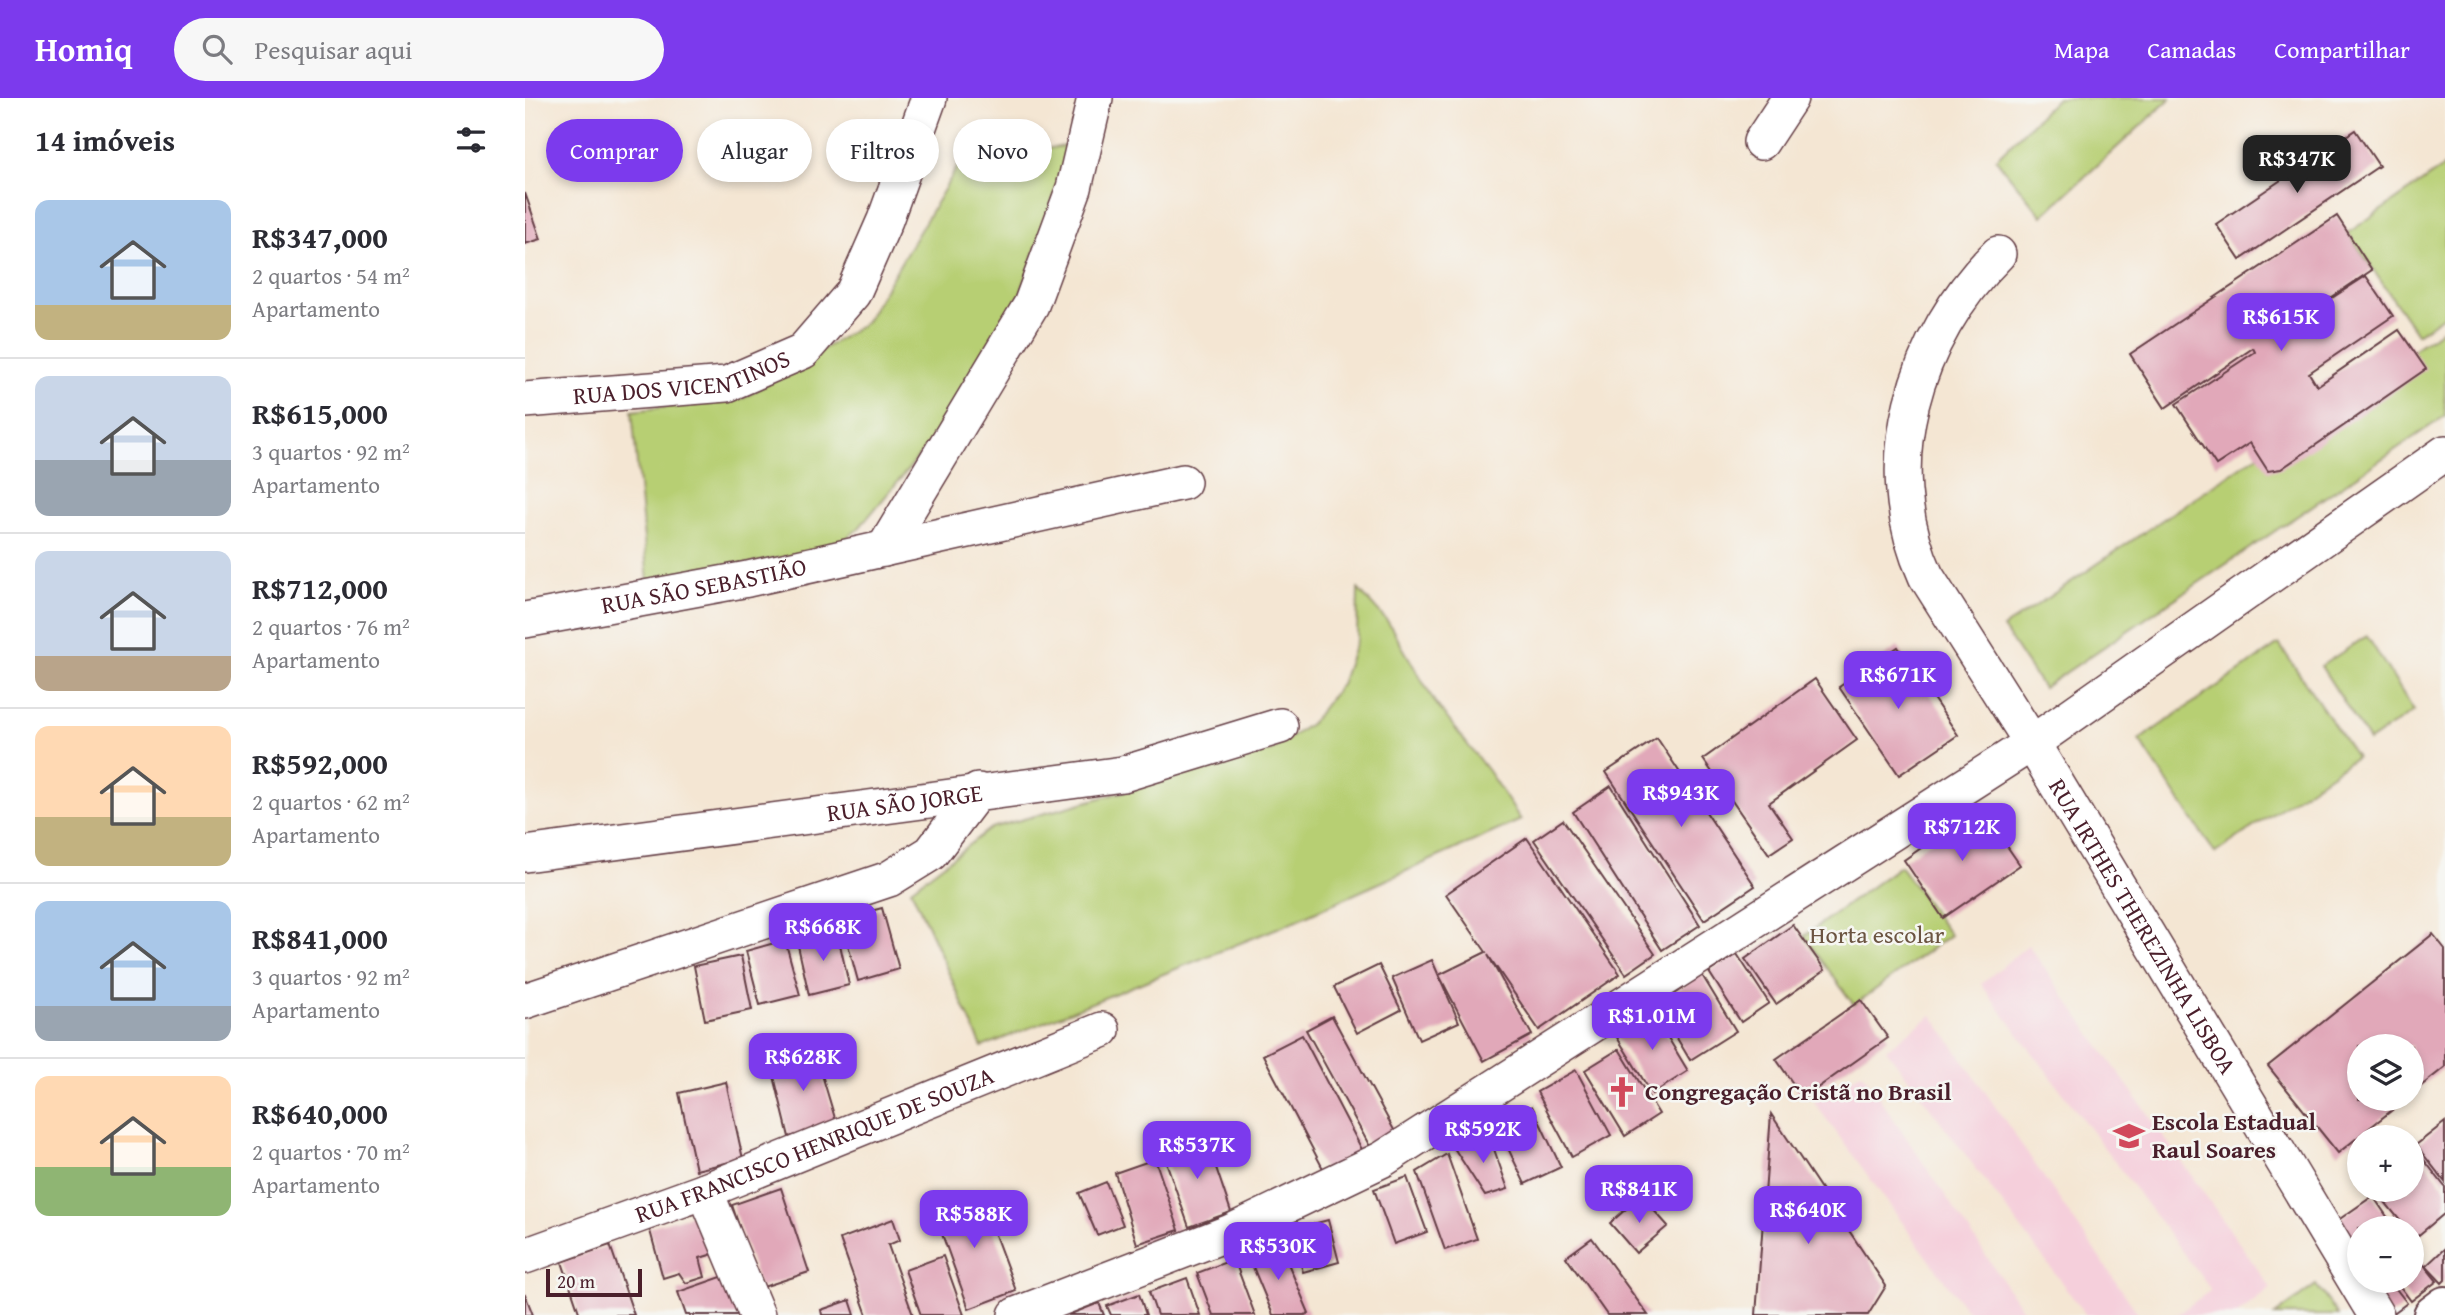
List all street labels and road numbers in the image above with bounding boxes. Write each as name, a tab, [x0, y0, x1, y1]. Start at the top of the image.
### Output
street label: RUA DOS VICENTINOS	[572, 341, 795, 413]
street label: RUA SÃO SEBASTIÃO	[598, 549, 810, 623]
street label: RUA IRTHES THEREZINHA LISBOA	[2040, 772, 2245, 1081]
street label: RUA SÃO JORGE	[825, 775, 985, 830]
street label: RUA FRANCISCO HENRIQUE DE SOUZA	[630, 1058, 999, 1232]

